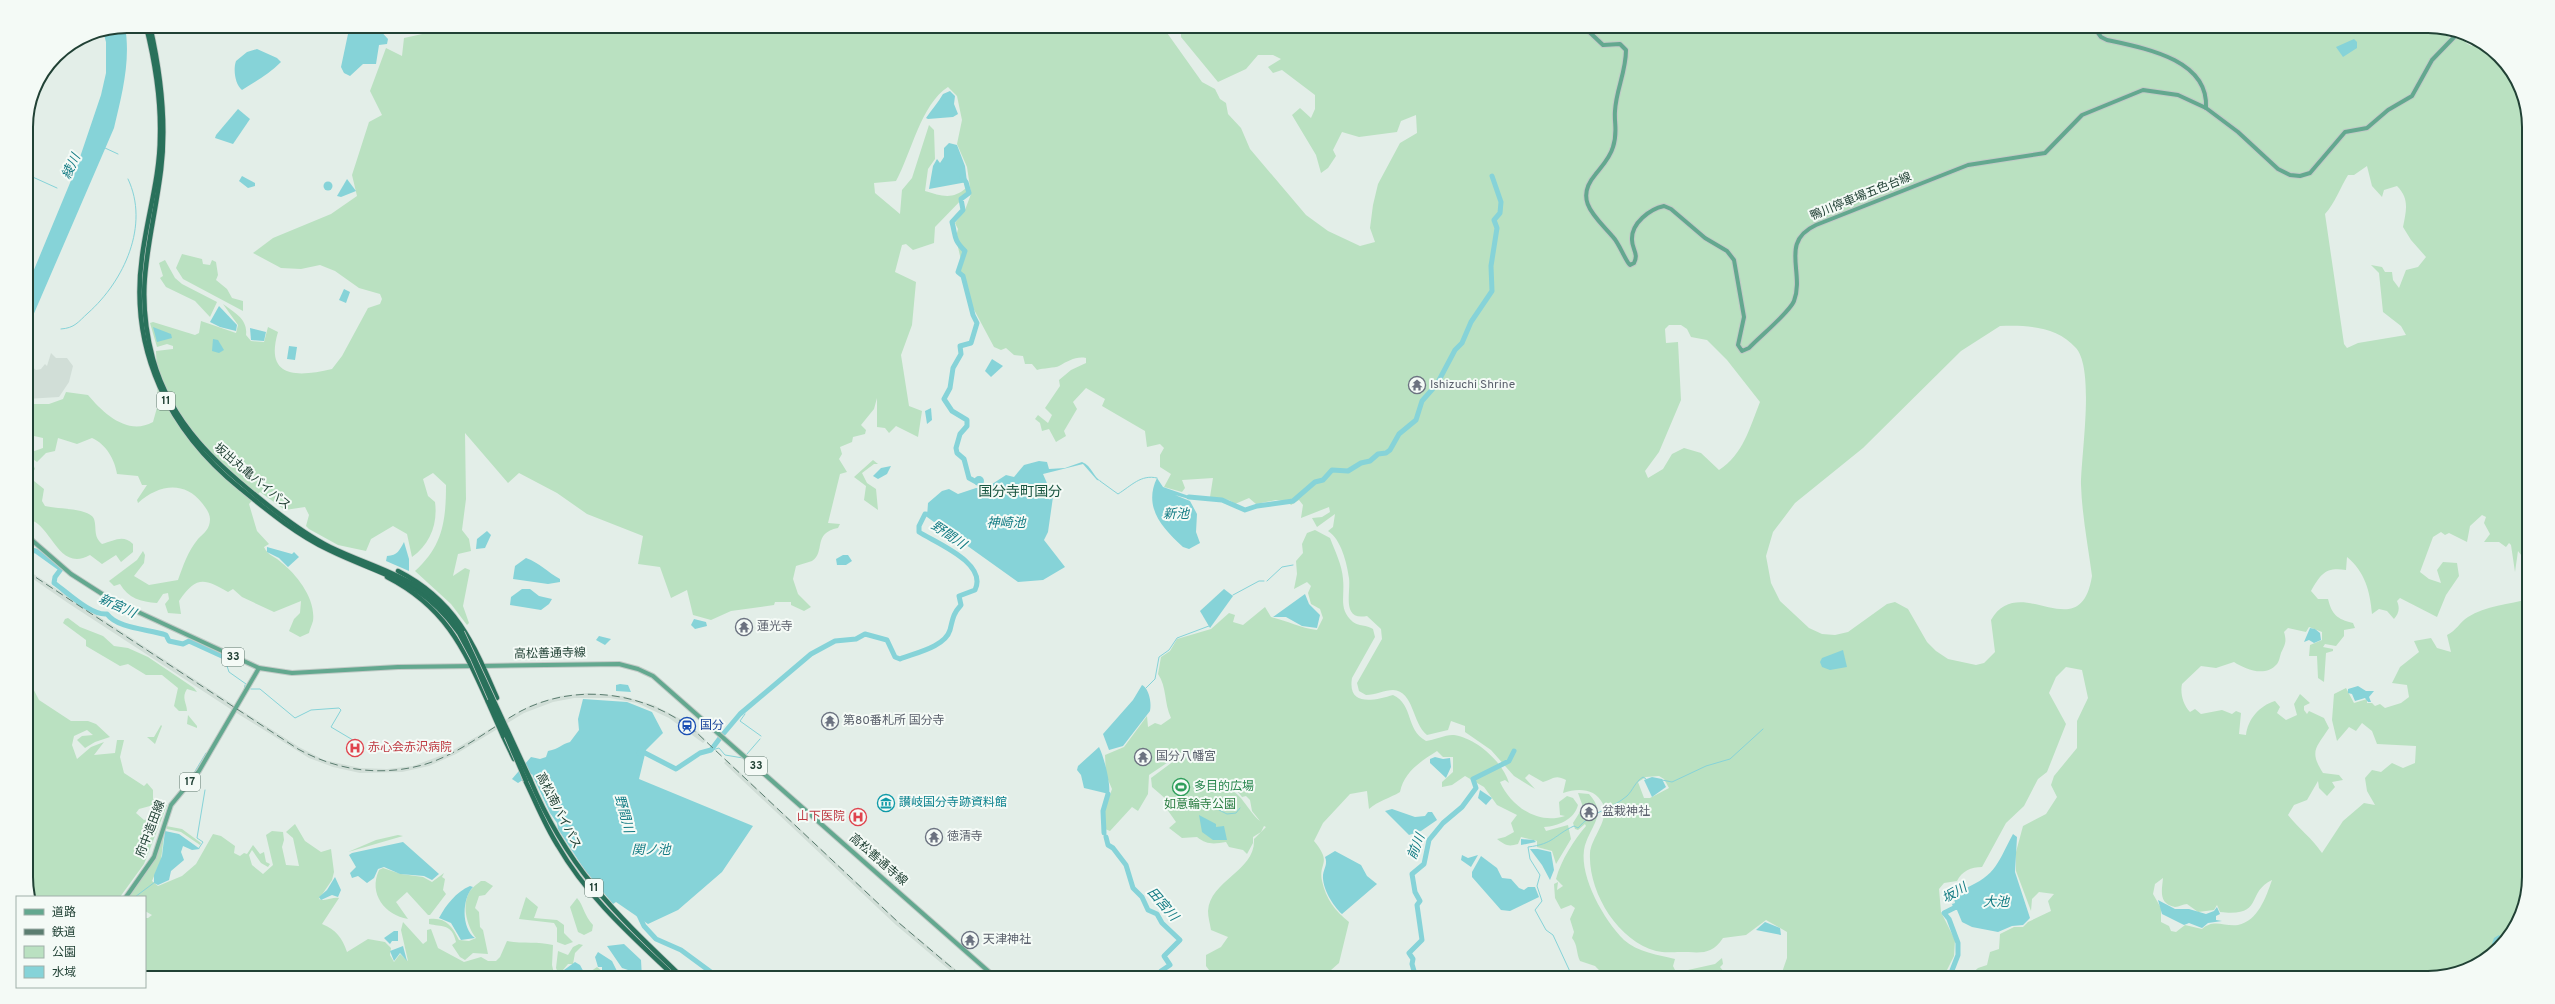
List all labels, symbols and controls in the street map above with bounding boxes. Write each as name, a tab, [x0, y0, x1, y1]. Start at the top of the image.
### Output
water label: 綾川	[59, 150, 86, 182]
street label: 鴨川停車場五色台線	[1808, 169, 1914, 225]
temple icon: Ishizuchi Shrine	[1407, 375, 1427, 395]
place label: Ishizuchi Shrine	[1430, 377, 1515, 393]
road number: 11	[157, 392, 175, 410]
street label: 坂出丸亀バイパス	[210, 440, 294, 514]
district label: 国分寺町国分	[978, 484, 1062, 501]
water label: 新池	[1163, 507, 1191, 523]
water label: 神崎池	[986, 516, 1027, 532]
water label: 野間川	[927, 518, 970, 555]
water label: 新宮川	[96, 592, 140, 623]
temple icon: 蓮光寺	[734, 617, 754, 637]
place label: 蓮光寺	[757, 619, 793, 635]
street label: 高松善通寺線	[514, 645, 586, 663]
road number: 33	[222, 648, 244, 666]
temple icon: 第80番札所 国分寺	[820, 711, 840, 731]
place label: 第80番札所 国分寺	[843, 713, 945, 729]
station icon: 国分	[677, 716, 697, 736]
place label: 国分	[700, 718, 724, 734]
hospital icon: 赤心会赤沢病院	[345, 738, 365, 758]
place label: 赤心会赤沢病院	[368, 740, 452, 756]
temple icon: 国分八幡宮	[1133, 747, 1153, 767]
place label: 国分八幡宮	[1156, 749, 1216, 765]
road number: 33	[745, 757, 767, 775]
street label: 高松南バイパス	[532, 770, 584, 852]
road number: 17	[180, 773, 200, 791]
sports icon: 多目的広場	[1171, 777, 1191, 797]
place label: 多目的広場	[1194, 779, 1254, 795]
water label: 野間川	[610, 793, 636, 837]
museum icon: 讃岐国分寺跡資料館	[876, 793, 896, 813]
place label: 讃岐国分寺跡資料館	[899, 795, 1007, 811]
park label: 如意輪寺公園	[1164, 797, 1236, 813]
street label: 府中造田線	[133, 798, 169, 860]
temple icon: 盆栽神社	[1579, 802, 1599, 822]
place label: 盆栽神社	[1602, 804, 1650, 820]
hospital icon: 山下医院	[848, 807, 868, 827]
place label: 山下医院	[797, 809, 845, 825]
temple icon: 徳清寺	[924, 827, 944, 847]
place label: 徳清寺	[947, 829, 983, 845]
street label: 高松善通寺線	[846, 830, 910, 890]
water label: 前川	[1405, 830, 1430, 862]
water label: 関ノ池	[631, 843, 672, 859]
road number: 11	[585, 879, 603, 897]
water label: 坂川	[1940, 880, 1972, 907]
water label: 田宮川	[1143, 885, 1182, 926]
water label: 大池	[1983, 895, 2011, 911]
legend	[16, 896, 146, 988]
text: 道路	[52, 905, 76, 921]
text: 鉄道	[52, 925, 76, 941]
temple icon: 天津神社	[960, 930, 980, 950]
place label: 天津神社	[983, 932, 1031, 948]
text: 公園	[52, 945, 76, 961]
text: 水域	[52, 965, 76, 981]

